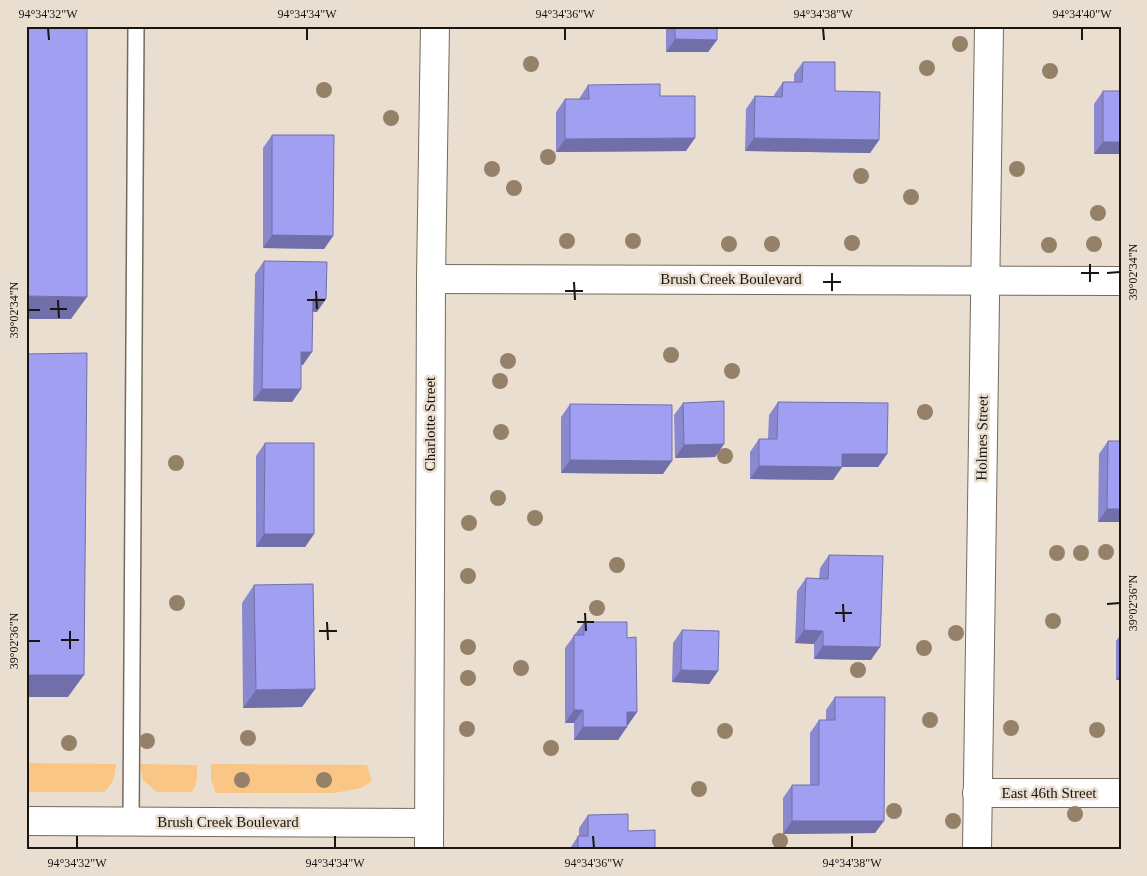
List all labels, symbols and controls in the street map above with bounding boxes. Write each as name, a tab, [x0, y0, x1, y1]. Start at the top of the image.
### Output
text: 94°34'32"W	[18, 7, 78, 21]
text: 94°34'34"W	[277, 7, 337, 21]
text: 94°34'36"W	[535, 7, 595, 21]
text: 94°34'38"W	[793, 7, 853, 21]
text: 94°34'40"W	[1052, 7, 1112, 21]
text: 39°02'34"N	[1126, 243, 1140, 300]
street label: Brush Creek Boulevard	[660, 271, 802, 287]
text: 39°02'34"N	[7, 281, 21, 338]
street label: Charlotte Street	[422, 376, 438, 471]
street label: Holmes Street	[973, 394, 991, 481]
text: 39°02'36"N	[1126, 574, 1140, 631]
text: 39°02'36"N	[7, 612, 21, 669]
street label: East 46th Street	[1002, 785, 1097, 801]
street label: Brush Creek Boulevard	[157, 814, 299, 830]
text: 94°34'32"W	[47, 856, 107, 870]
text: 94°34'34"W	[305, 856, 365, 870]
text: 94°34'36"W	[564, 856, 624, 870]
text: 94°34'38"W	[822, 856, 882, 870]

